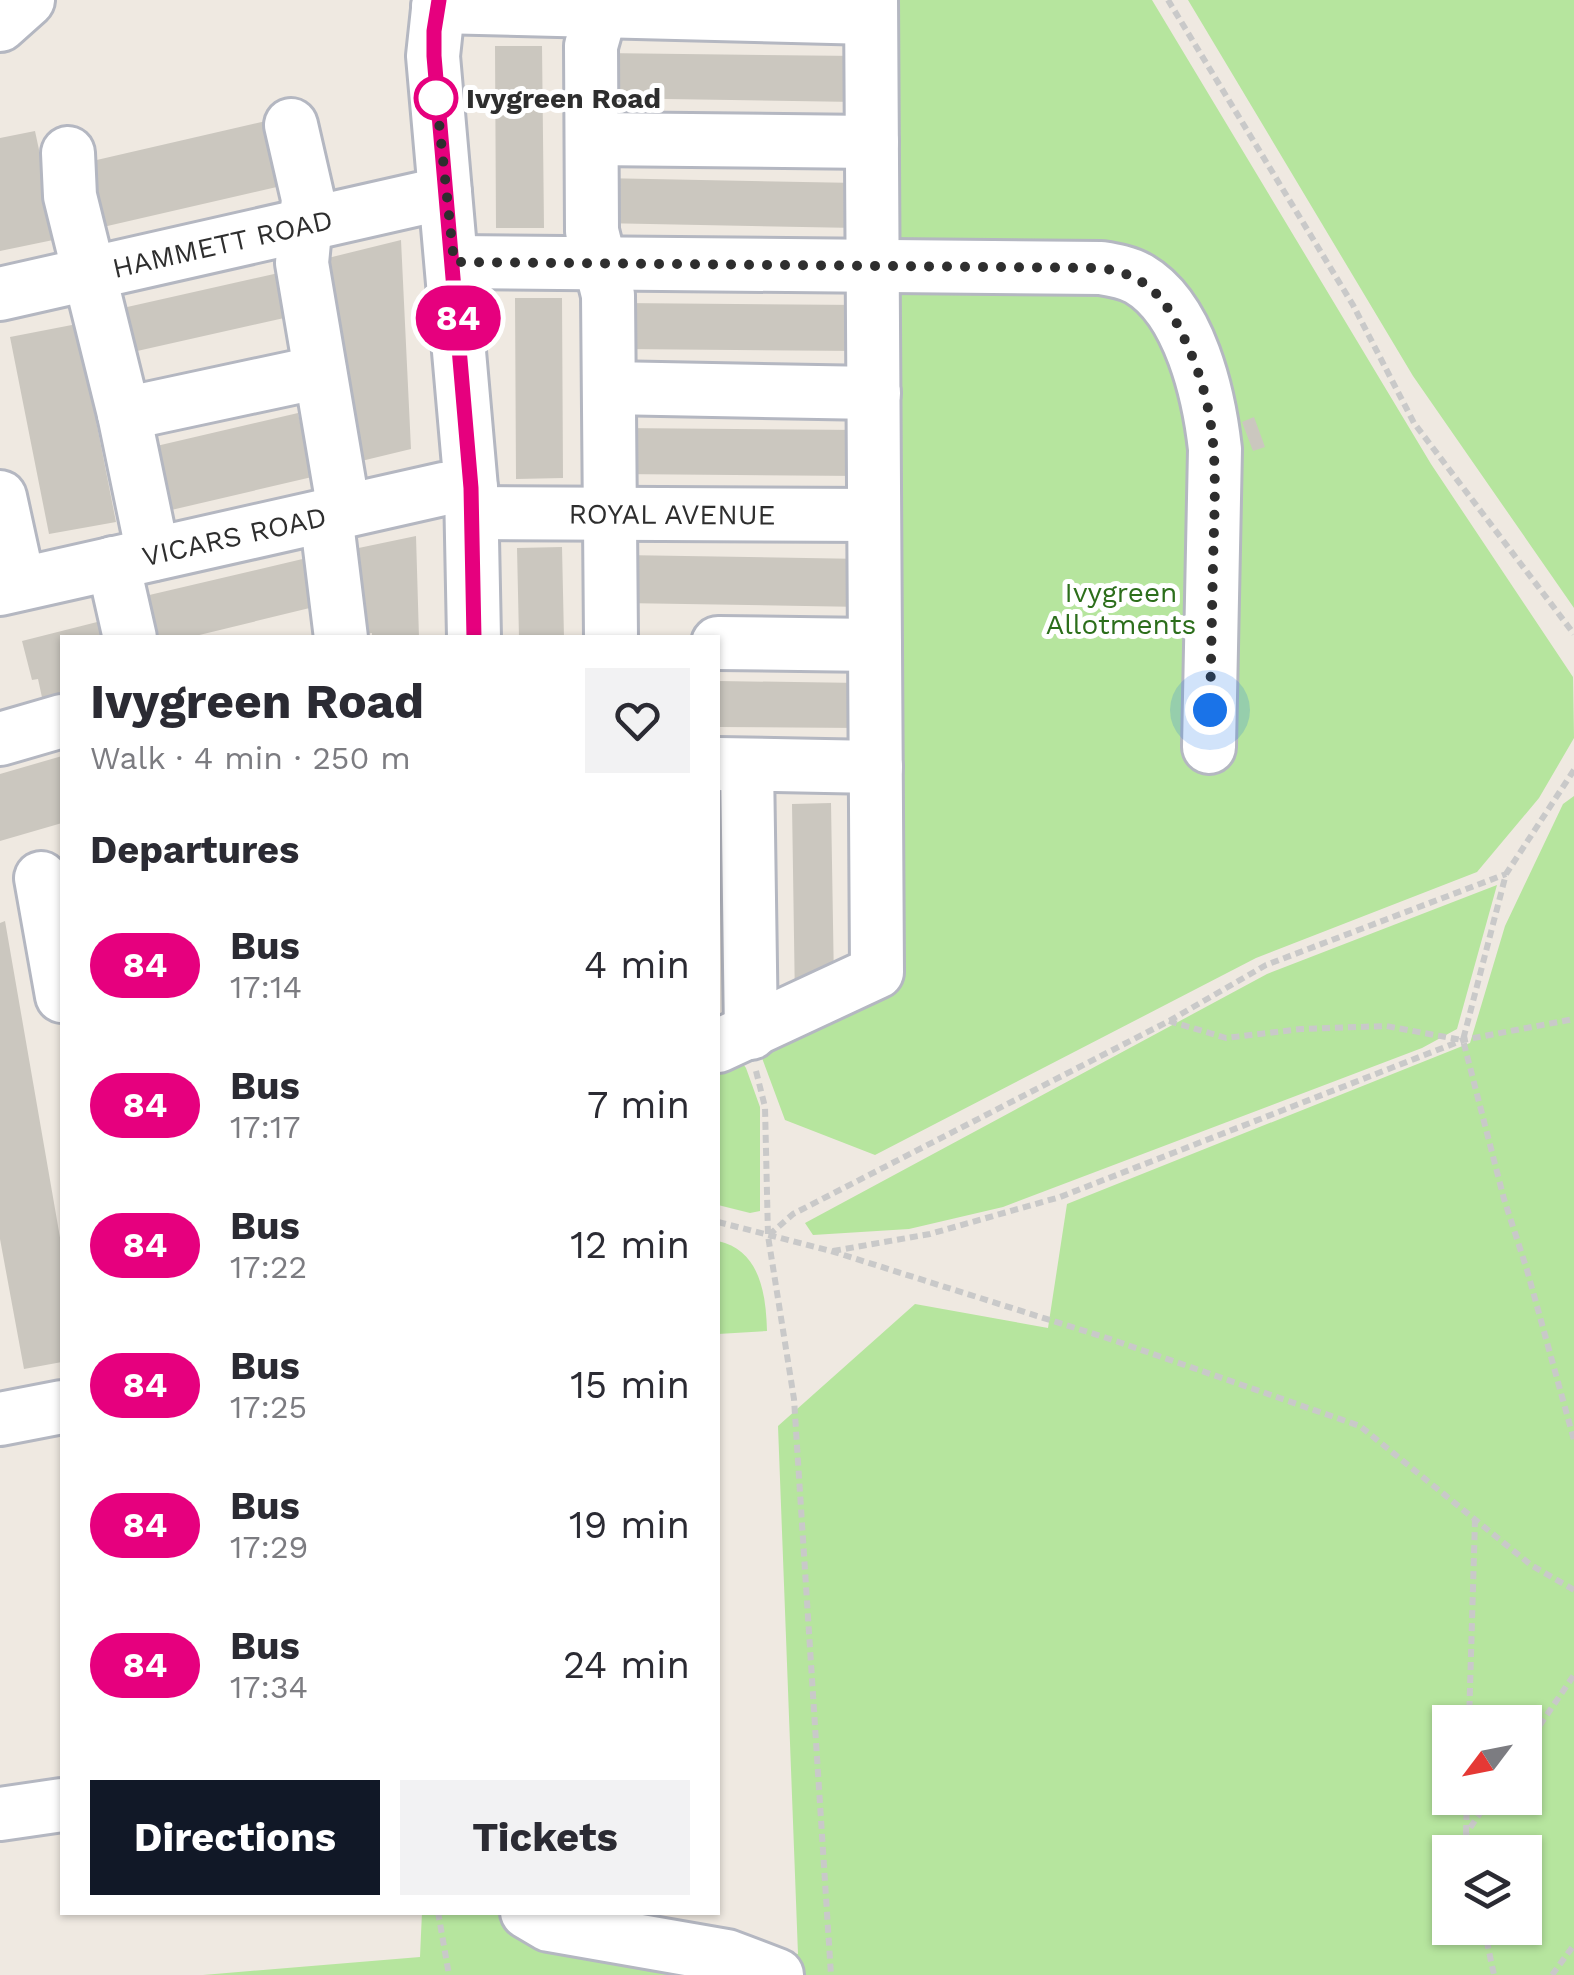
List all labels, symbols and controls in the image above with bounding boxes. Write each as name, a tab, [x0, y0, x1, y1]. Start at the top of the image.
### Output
marker: Ivygreen Road	[415, 77, 457, 119]
place label: Ivygreen Road	[466, 82, 661, 115]
street label: HAMMETT ROAD	[109, 203, 336, 285]
line badge: 84	[413, 286, 503, 350]
text: 84	[436, 297, 480, 339]
street label: ROYAL AVENUE	[568, 497, 776, 532]
street label: VICARS ROAD	[139, 500, 329, 573]
park label: Ivygreen Allotments	[1046, 576, 1196, 641]
button: heart	[585, 668, 690, 773]
text: Ivygreen Road	[90, 673, 424, 730]
your location	[1185, 685, 1235, 735]
text: Walk · 4 min · 250 m	[90, 739, 411, 777]
text: Departures	[90, 828, 299, 872]
text: Bus	[230, 924, 300, 968]
text: 4 min	[584, 943, 690, 987]
text: 84	[123, 944, 167, 986]
text: 17:14	[230, 968, 302, 1006]
text: Bus	[230, 1064, 300, 1108]
text: 7 min	[587, 1083, 690, 1127]
text: 84	[123, 1084, 167, 1126]
text: 17:17	[230, 1108, 300, 1146]
text: Bus	[230, 1204, 300, 1248]
text: 12 min	[570, 1223, 690, 1267]
text: 84	[123, 1224, 167, 1266]
text: 17:22	[230, 1248, 307, 1286]
text: Bus	[230, 1344, 300, 1388]
text: 15 min	[570, 1363, 690, 1407]
text: 84	[123, 1364, 167, 1406]
text: 17:25	[230, 1388, 307, 1426]
text: Bus	[230, 1484, 300, 1528]
text: 19 min	[569, 1503, 690, 1547]
text: 84	[123, 1504, 167, 1546]
text: 17:29	[230, 1528, 308, 1566]
text: Bus	[230, 1624, 300, 1668]
text: 24 min	[563, 1643, 690, 1687]
text: 84	[123, 1644, 167, 1686]
text: 17:34	[230, 1668, 308, 1706]
north arrow	[1432, 1705, 1542, 1815]
map controls	[1432, 1705, 1542, 1945]
button: Directions	[90, 1780, 380, 1895]
button: Tickets	[400, 1780, 690, 1895]
button: layers	[1432, 1835, 1542, 1945]

